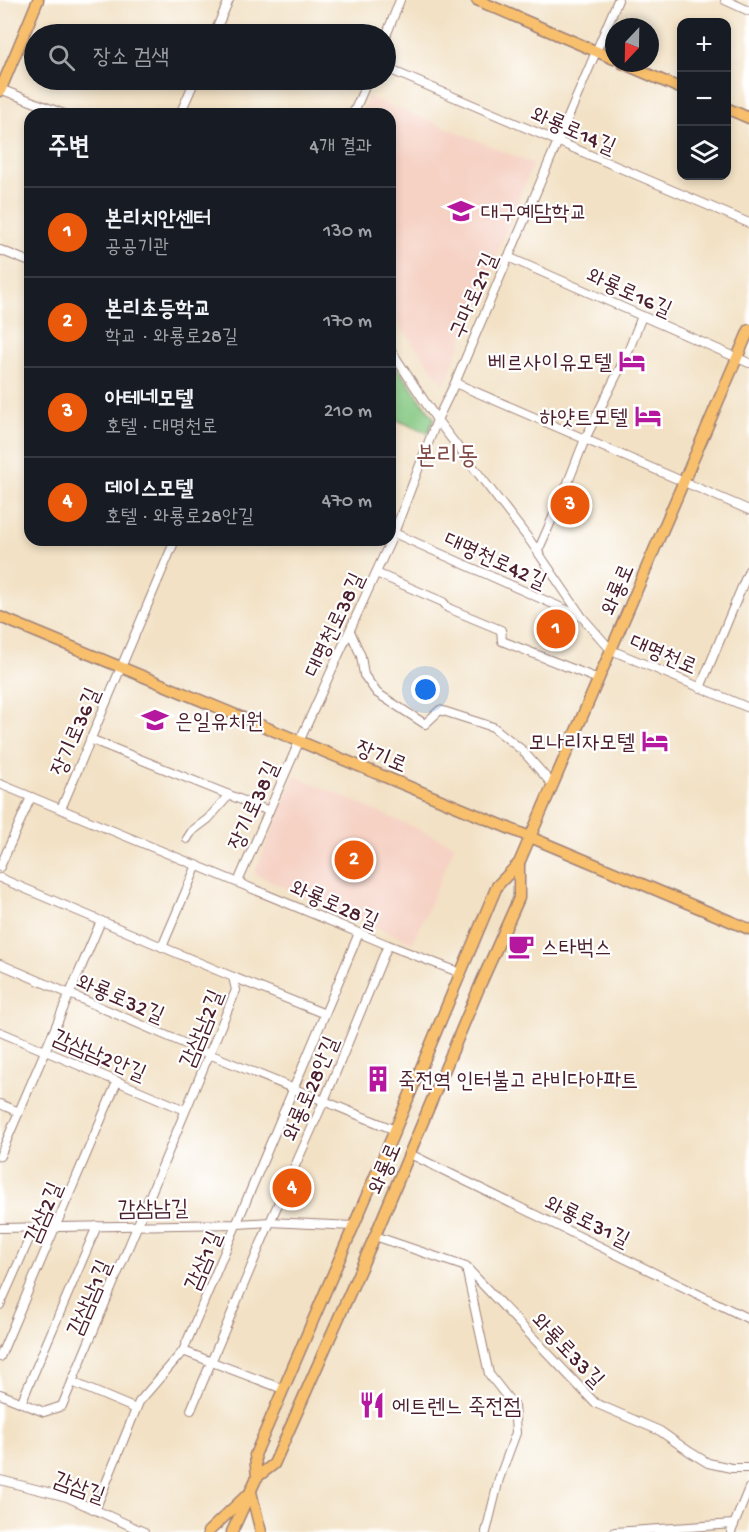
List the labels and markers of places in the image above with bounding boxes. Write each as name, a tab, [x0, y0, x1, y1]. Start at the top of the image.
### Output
school or university icon: 대구예담학교	[446, 196, 476, 226]
place label: 대구예담학교	[481, 202, 587, 228]
hotel icon: 베르사이유모텔	[617, 346, 647, 376]
place label: 베르사이유모텔	[488, 352, 612, 378]
hotel icon: 하얏트모텔	[633, 401, 663, 431]
place label: 하얏트모텔	[539, 407, 628, 433]
pin: 3	[550, 482, 590, 528]
pin: 1	[536, 606, 576, 652]
school or university icon: 은일유치원	[140, 705, 170, 735]
place label: 은일유치원	[175, 711, 264, 737]
hotel icon: 모나리자모텔	[640, 726, 670, 756]
place label: 모나리자모텔	[529, 732, 635, 758]
pin: 2	[334, 838, 374, 882]
cafe icon: 스타벅스	[506, 931, 536, 961]
place label: 스타벅스	[541, 937, 612, 963]
building icon: 죽전역 인터불고 라비다아파트	[363, 1064, 393, 1094]
place label: 죽전역 인터불고 라비다아파트	[398, 1070, 639, 1096]
pin: 4	[272, 1166, 312, 1210]
restaurant icon: 에트렌느 죽전점	[357, 1390, 387, 1420]
place label: 에트렌느 죽전점	[392, 1396, 521, 1422]

